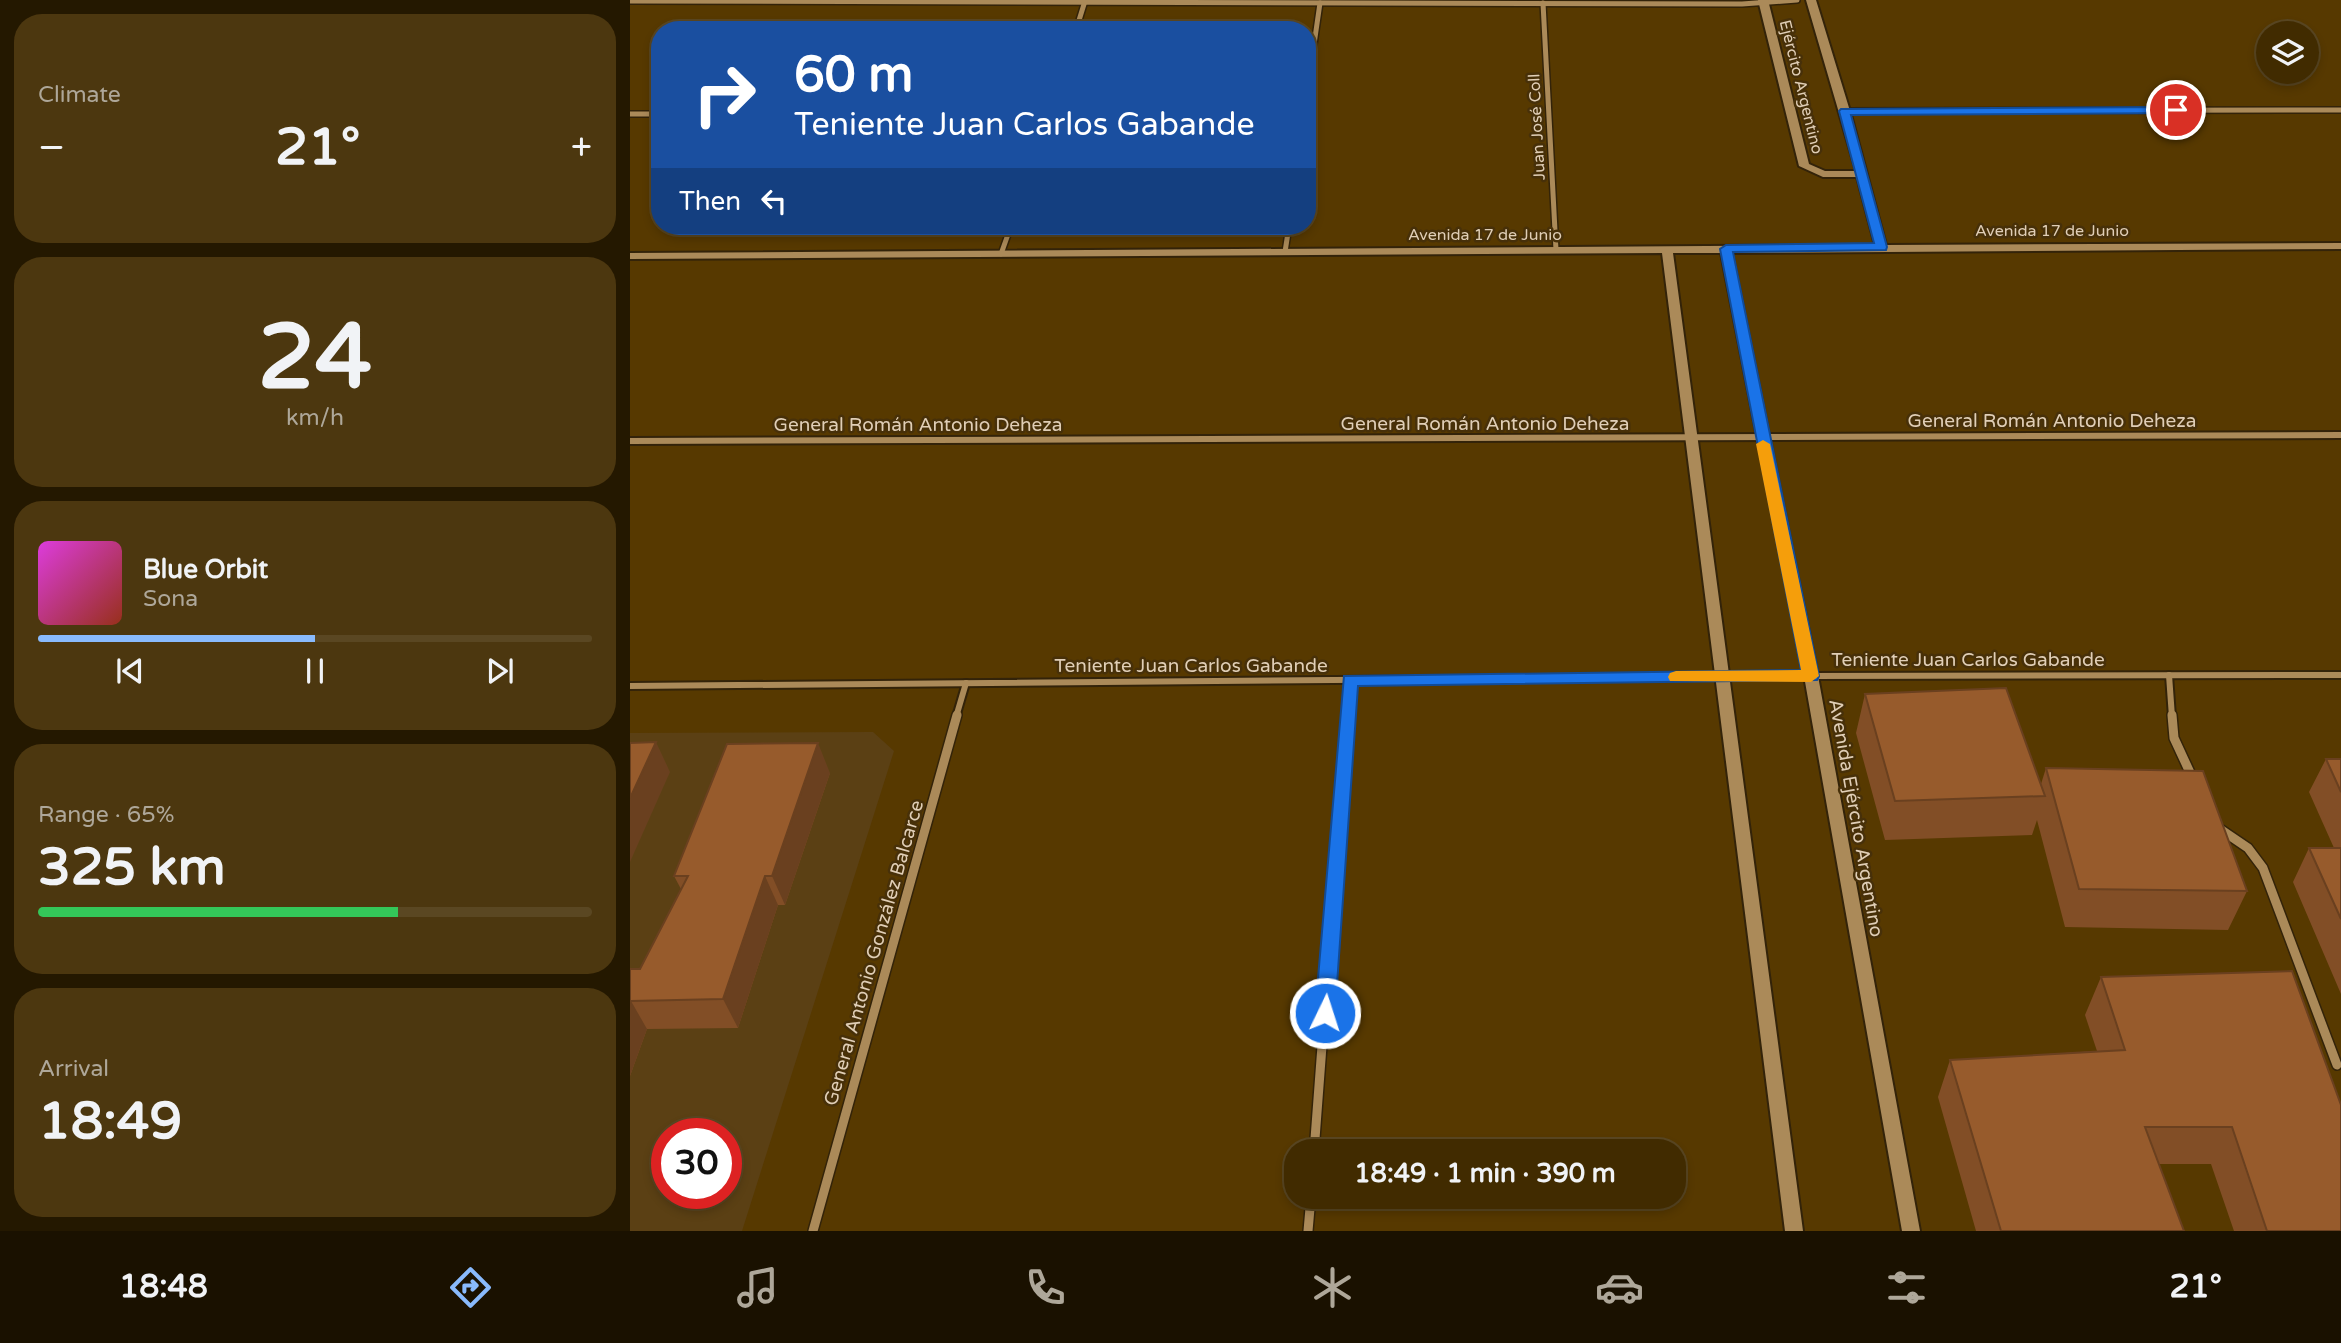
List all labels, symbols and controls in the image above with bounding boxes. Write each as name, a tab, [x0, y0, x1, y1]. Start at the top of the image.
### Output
street label: Ejército Argentino	[1775, 18, 1827, 156]
map controls	[2256, 21, 2319, 84]
button: layers	[2256, 21, 2319, 84]
text: 60 m	[794, 46, 913, 105]
icon: right	[679, 49, 770, 140]
street label: Juan José Coll	[1524, 73, 1550, 181]
pin	[2146, 80, 2206, 140]
text: Climate	[38, 81, 121, 109]
icon: arrive	[2157, 91, 2195, 129]
text: Teniente Juan Carlos Gabande	[794, 106, 1255, 144]
text: 21°	[275, 116, 360, 179]
text: −	[38, 125, 65, 171]
text: +	[571, 125, 592, 171]
icon: left	[755, 182, 793, 220]
text: Then	[679, 186, 741, 217]
street label: Avenida 17 de Junio	[1975, 221, 2129, 241]
street label: Avenida 17 de Junio	[1408, 225, 1562, 245]
text: 24	[258, 303, 372, 413]
text: km/h	[286, 404, 344, 432]
street label: General Román Antonio Deheza	[1908, 410, 2196, 432]
street label: General Román Antonio Deheza	[1341, 413, 1629, 435]
street label: General Román Antonio Deheza	[774, 414, 1062, 436]
text: Blue Orbit	[143, 554, 268, 585]
text: Sona	[143, 585, 198, 613]
street label: Teniente Juan Carlos Gabande	[1831, 649, 2105, 671]
icon: previous	[111, 652, 149, 690]
icon: pause	[296, 652, 334, 690]
icon: next	[481, 652, 519, 690]
street label: Teniente Juan Carlos Gabande	[1054, 655, 1328, 677]
street label: Avenida Ejército Argentino	[1824, 697, 1888, 939]
street label: General Antonio González Balcarce	[820, 798, 928, 1108]
text: Range · 65%	[38, 801, 174, 829]
text: 325 km	[38, 836, 226, 899]
position arrow	[1288, 976, 1362, 1050]
text: Arrival	[38, 1055, 109, 1083]
text: 18:49	[38, 1090, 182, 1153]
speed limit sign: 30	[651, 1118, 742, 1209]
text: 18:49 · 1 min · 390 m	[1354, 1158, 1616, 1189]
icon: directions	[446, 1263, 495, 1312]
icon: music	[733, 1263, 782, 1312]
icon: phone	[1021, 1263, 1070, 1312]
icon: climate	[1308, 1263, 1357, 1312]
icon: car	[1595, 1263, 1644, 1312]
icon: filters	[1882, 1263, 1931, 1312]
text: 18:48	[119, 1268, 208, 1306]
text: 21°	[2169, 1268, 2222, 1306]

